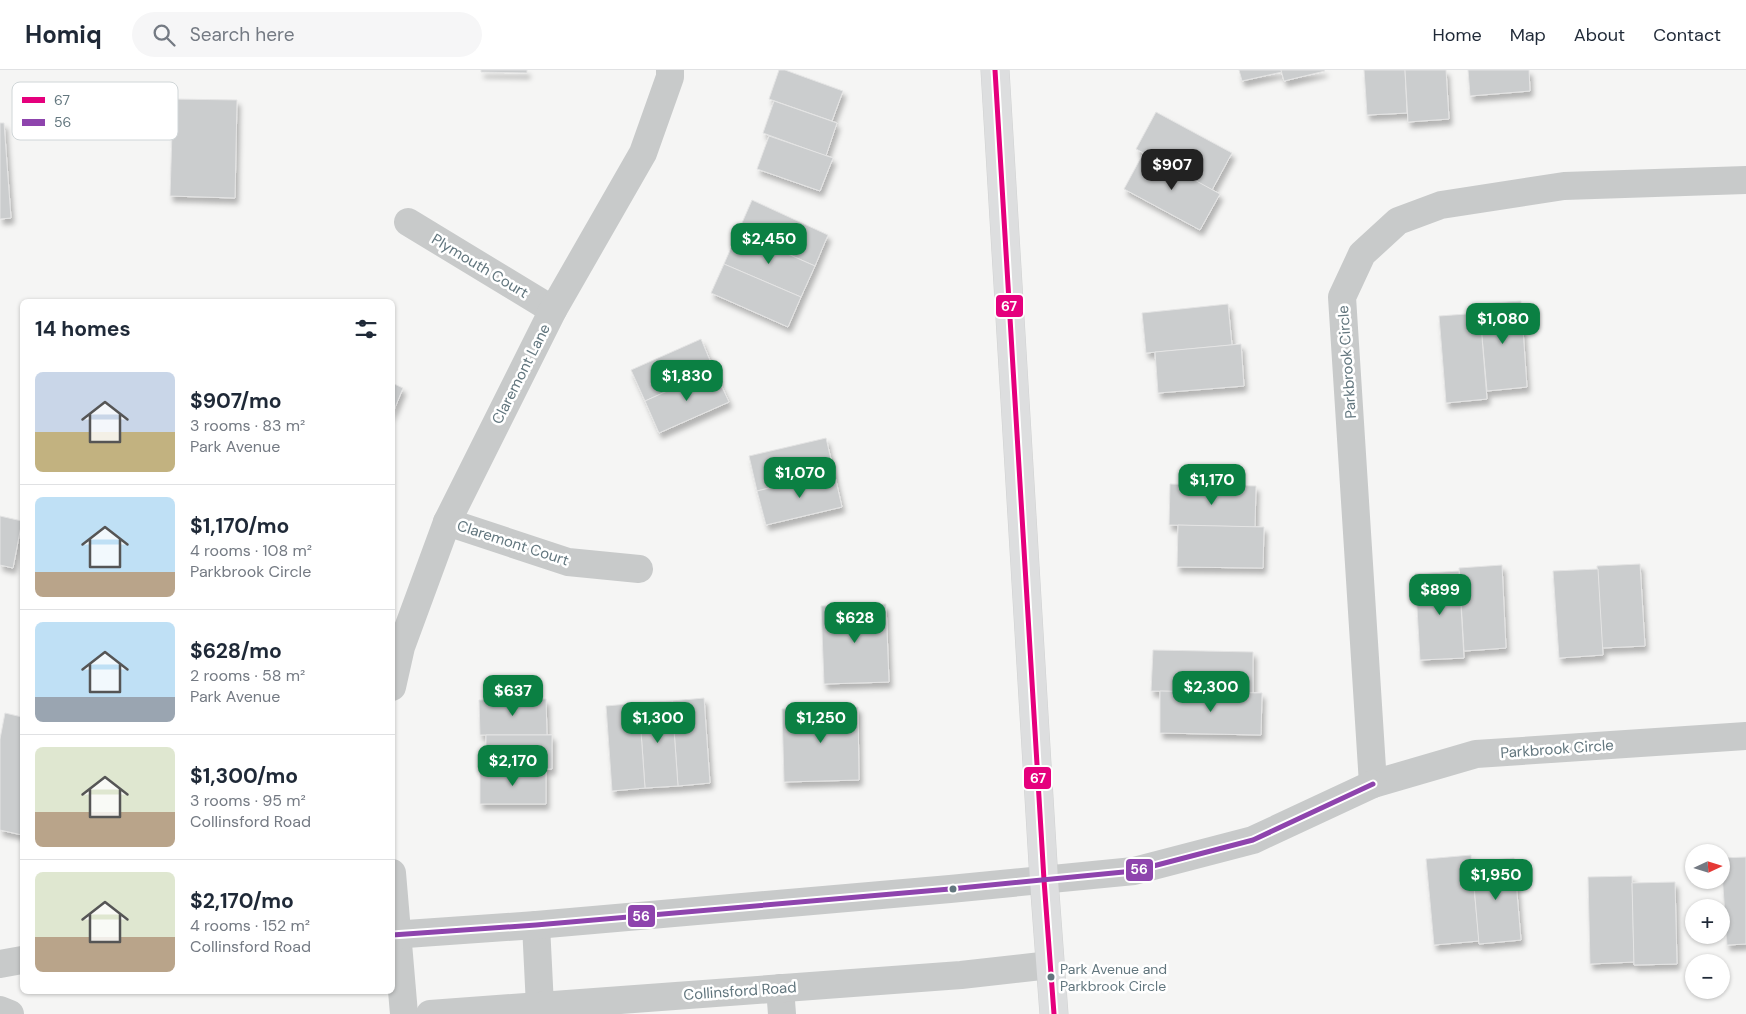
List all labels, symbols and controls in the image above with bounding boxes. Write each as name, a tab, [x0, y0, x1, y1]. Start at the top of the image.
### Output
search box	[132, 12, 482, 57]
text: Homiq	[25, 19, 102, 50]
icon: search	[150, 21, 178, 49]
text: Search here	[190, 22, 295, 47]
text: Home	[1432, 23, 1482, 47]
text: Map	[1510, 23, 1546, 47]
text: About	[1574, 23, 1625, 47]
text: Contact	[1653, 23, 1721, 47]
legend	[12, 82, 178, 140]
text: 67	[54, 91, 70, 109]
text: 56	[54, 113, 71, 131]
pin: $907	[1142, 148, 1202, 191]
text: $907	[1152, 154, 1192, 175]
pin: $2,450	[728, 222, 810, 265]
text: $2,450	[742, 228, 796, 249]
street label: Plymouth Court	[428, 229, 532, 303]
line badge: 67	[995, 294, 1024, 318]
text: 67	[1001, 297, 1018, 315]
pin: $1,080	[1462, 302, 1544, 345]
street label: Parkbrook Circle	[1333, 305, 1361, 419]
text: $1,080	[1477, 308, 1529, 329]
text: 14 homes	[35, 315, 131, 343]
icon: filters	[352, 315, 380, 343]
street label: Claremont Lane	[487, 320, 555, 428]
pin: $1,830	[646, 360, 728, 402]
text: $1,830	[662, 365, 712, 386]
text: $907/mo	[190, 387, 281, 415]
icon: home	[75, 392, 135, 452]
text: 3 rooms · 83 m²	[190, 415, 305, 436]
text: Park Avenue	[190, 436, 280, 457]
pin: $1,070	[759, 456, 841, 499]
text: $1,070	[775, 462, 825, 483]
pin: $1,170	[1171, 464, 1253, 506]
text: $1,170	[1189, 469, 1235, 490]
text: $1,170/mo	[190, 512, 289, 540]
street label: Claremont Court	[455, 515, 572, 571]
icon: home	[75, 517, 135, 577]
text: 4 rooms · 108 m²	[190, 540, 312, 561]
text: Parkbrook Circle	[190, 561, 311, 582]
pin: $899	[1410, 574, 1470, 616]
text: $899	[1420, 579, 1460, 600]
pin: $628	[825, 602, 885, 644]
text: $628	[836, 607, 874, 628]
text: $628/mo	[190, 637, 282, 665]
icon: home	[75, 642, 135, 702]
text: 2 rooms · 58 m²	[190, 665, 305, 686]
pin: $2,300	[1170, 670, 1252, 713]
pin: $637	[483, 674, 543, 717]
text: $2,300	[1183, 676, 1239, 697]
text: $637	[494, 680, 532, 701]
text: Park Avenue	[190, 686, 280, 707]
pin: $1,300	[617, 702, 699, 744]
pin: $1,250	[780, 702, 862, 744]
text: $1,300	[632, 707, 684, 728]
text: $1,250	[796, 707, 846, 728]
street label: Parkbrook Circle	[1500, 735, 1614, 763]
pin: $2,170	[472, 744, 554, 787]
text: $2,170	[489, 750, 537, 771]
text: $1,300/mo	[190, 762, 298, 790]
line badge: 67	[1023, 766, 1052, 790]
icon: home	[75, 767, 135, 827]
text: 67	[1030, 769, 1047, 787]
text: 3 rooms · 95 m²	[190, 790, 306, 811]
text: Collinsford Road	[190, 811, 311, 832]
north arrow	[1685, 844, 1730, 889]
map controls	[1685, 844, 1730, 999]
line badge: 56	[1125, 858, 1154, 882]
pin: $1,950	[1455, 858, 1537, 901]
text: 56	[1130, 860, 1148, 878]
text: $1,950	[1471, 864, 1521, 885]
unlabelled marker	[948, 884, 958, 894]
text: $2,170/mo	[190, 887, 294, 915]
icon: home	[75, 892, 135, 952]
button: +	[1685, 899, 1730, 944]
line badge: 56	[627, 904, 656, 928]
text: 56	[632, 907, 650, 925]
text: 4 rooms · 152 m²	[190, 915, 310, 936]
text: Collinsford Road	[190, 936, 311, 957]
button: −	[1685, 954, 1730, 999]
place label: Park Avenue and Parkbrook Circle	[1060, 960, 1167, 995]
marker: Park Avenue and Parkbrook Circle	[1046, 972, 1056, 982]
street label: Collinsford Road	[683, 977, 797, 1005]

